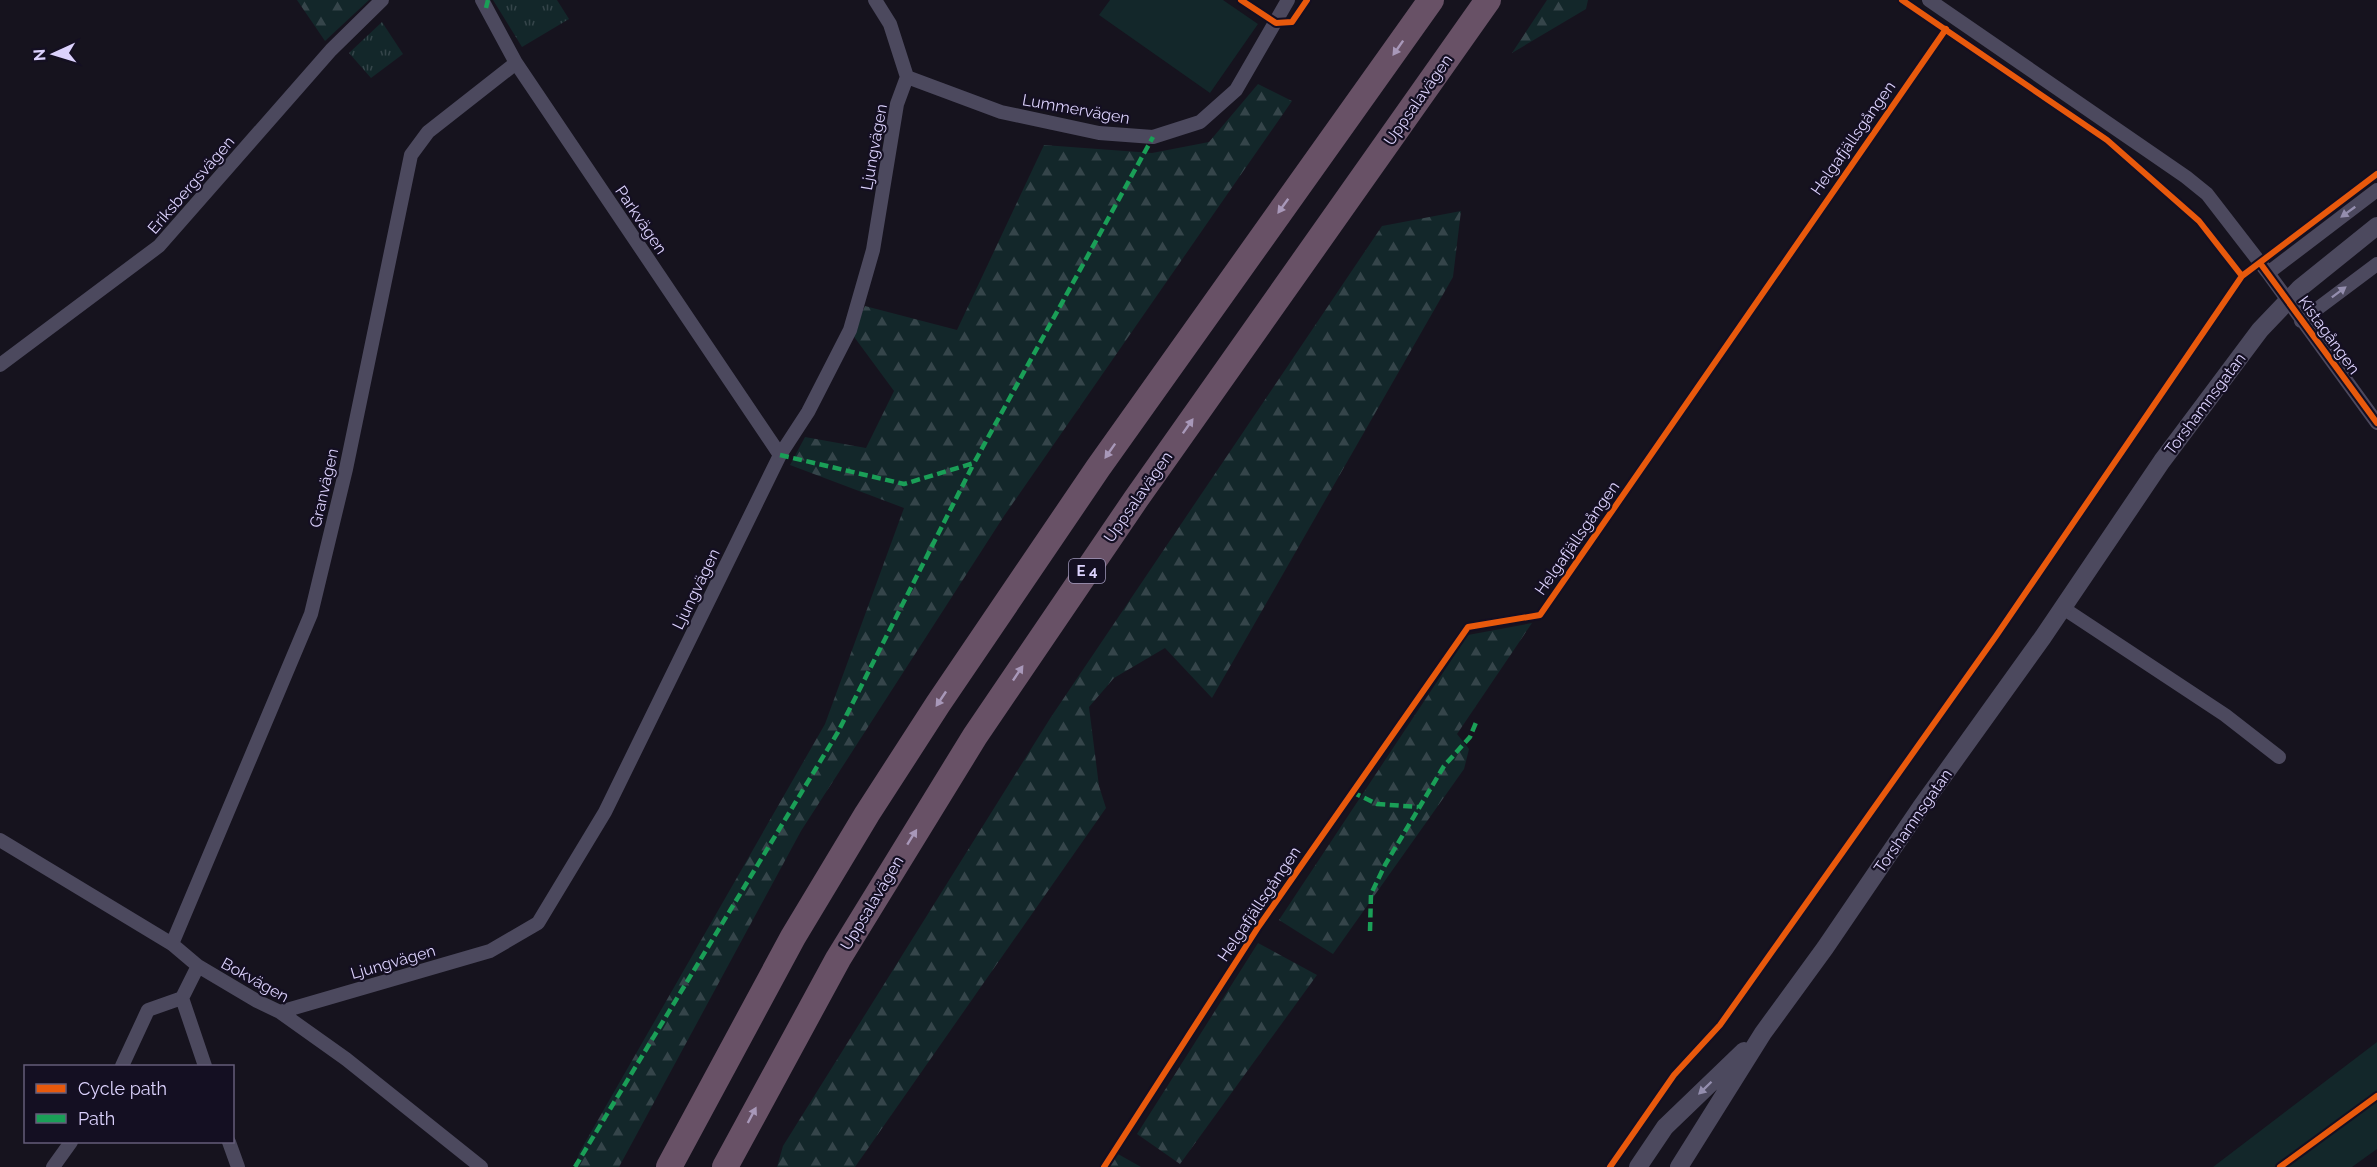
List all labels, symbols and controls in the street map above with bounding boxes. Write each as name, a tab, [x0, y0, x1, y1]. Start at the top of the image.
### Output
north arrow	[24, 24, 84, 84]
one-way arrow	[1393, 40, 1404, 56]
text: N	[30, 48, 49, 62]
street label: Uppsalavägen	[1380, 51, 1456, 149]
street label: Helgafjällsgången	[1807, 77, 1899, 199]
street label: Lummervägen	[1021, 90, 1131, 128]
street label: Ljungvägen	[857, 102, 891, 192]
street label: Eriksbergsvägen	[144, 132, 238, 238]
street label: Parkvägen	[611, 182, 671, 258]
one-way arrow	[1277, 197, 1289, 213]
one-way arrow	[2340, 205, 2355, 217]
one-way arrow	[2332, 287, 2347, 299]
street label: Kistagången	[2294, 292, 2364, 378]
street label: Torshamnsgatan	[2161, 349, 2249, 459]
one-way arrow	[1182, 418, 1193, 434]
one-way arrow	[1104, 442, 1116, 458]
street label: Granvägen	[306, 447, 342, 529]
street label: Uppsalavägen	[1100, 448, 1176, 546]
street label: Helgafjällsgången	[1531, 477, 1623, 599]
street label: Ljungvägen	[668, 546, 724, 632]
road number: E 4	[1069, 559, 1105, 583]
one-way arrow	[1012, 666, 1024, 682]
one-way arrow	[936, 691, 947, 707]
street label: Torshamnsgatan	[1870, 765, 1956, 877]
one-way arrow	[906, 829, 917, 845]
street label: Helgafjällsgången	[1214, 843, 1304, 965]
street label: Uppsalavägen	[836, 852, 908, 954]
street label: Ljungvägen	[348, 941, 438, 983]
street label: Bokvägen	[218, 954, 292, 1006]
legend	[24, 1065, 234, 1143]
text: Cycle path	[78, 1078, 167, 1099]
one-way arrow	[1699, 1081, 1713, 1095]
one-way arrow	[747, 1106, 757, 1123]
text: Path	[78, 1108, 115, 1129]

